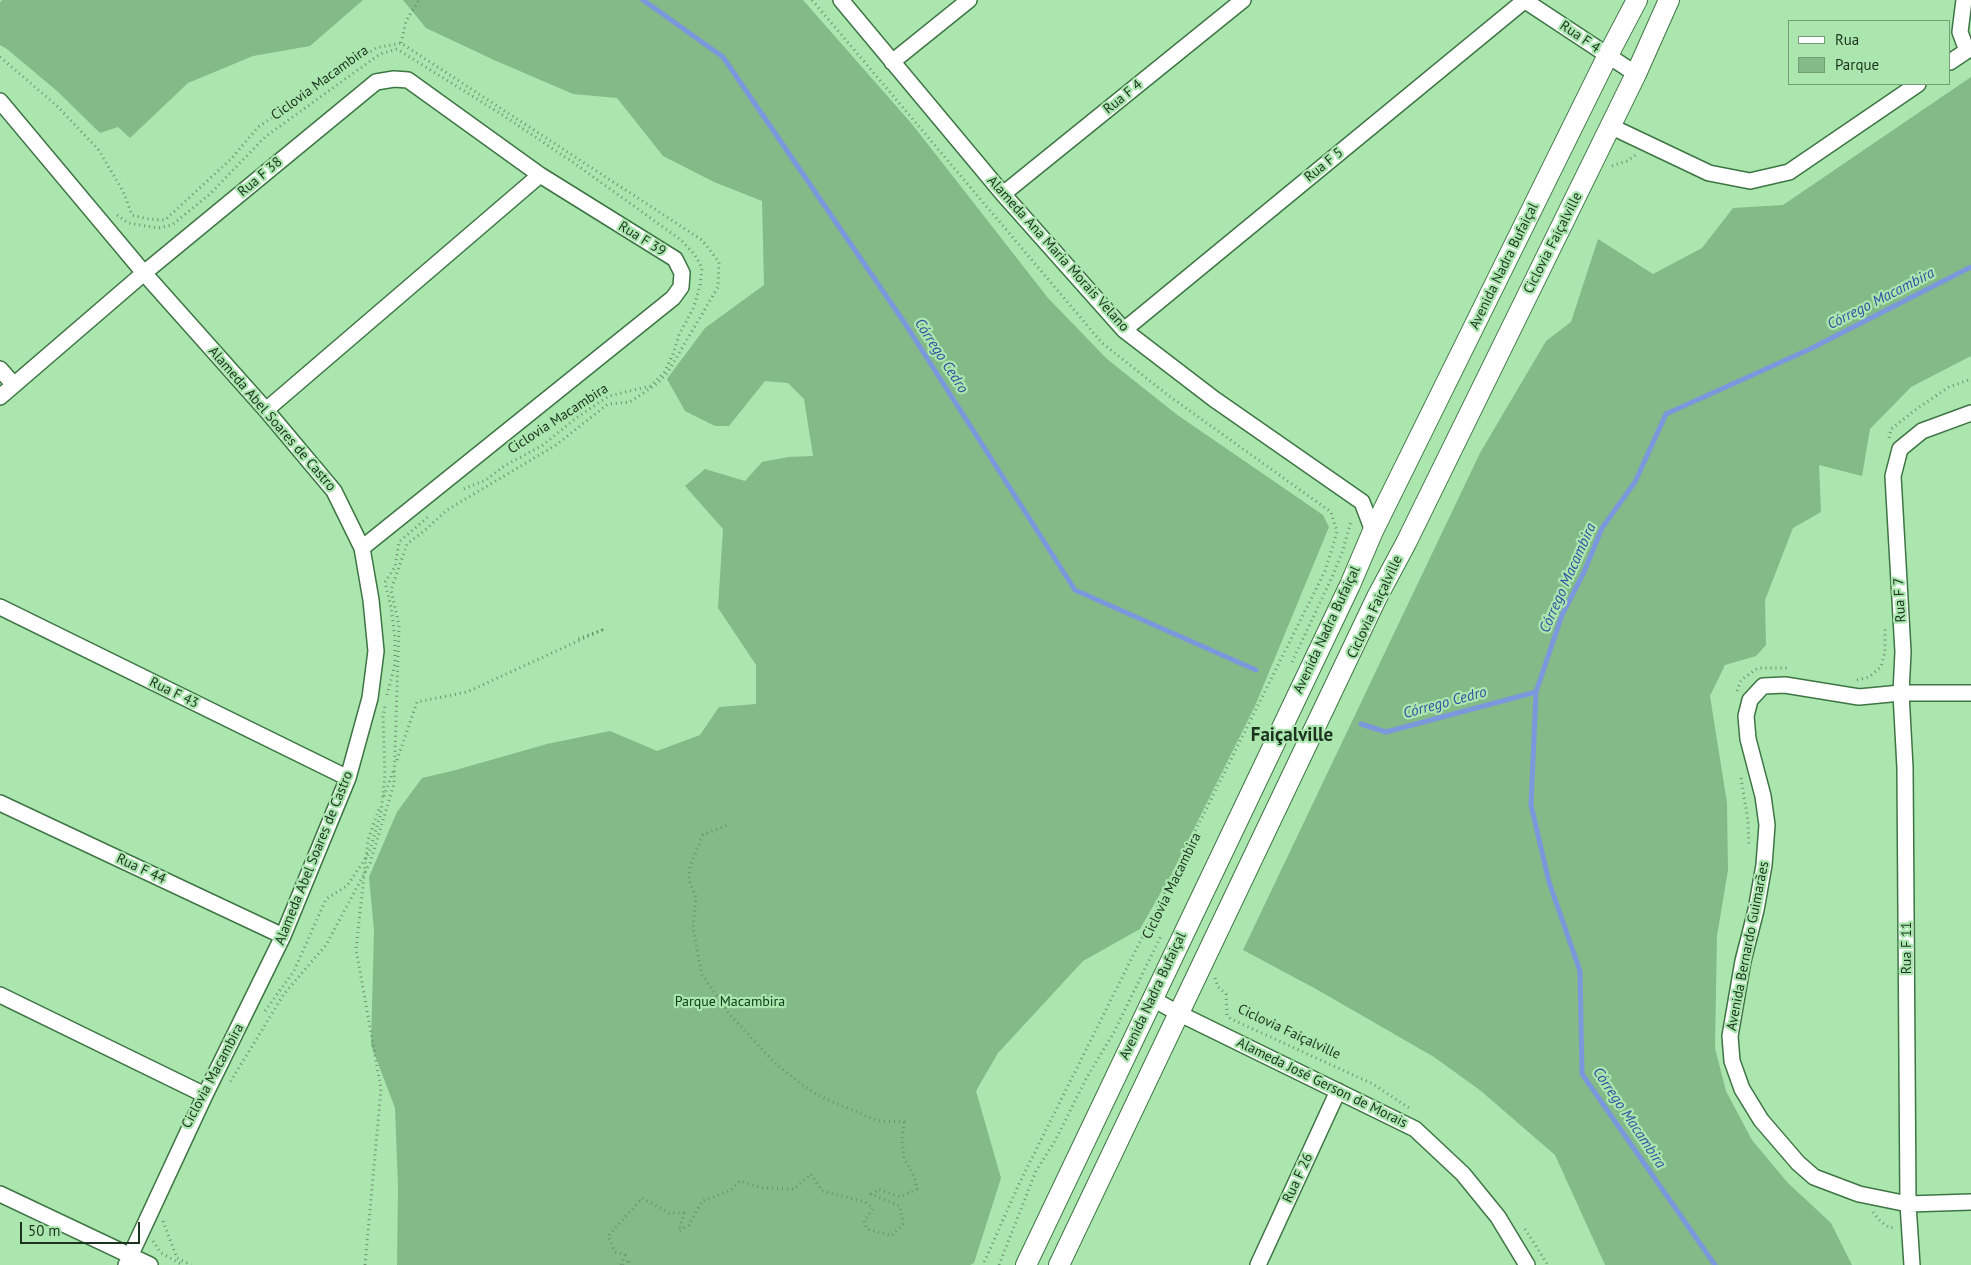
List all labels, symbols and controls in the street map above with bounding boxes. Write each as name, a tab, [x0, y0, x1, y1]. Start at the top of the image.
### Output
street label: Rua F 4	[1557, 17, 1603, 57]
legend	[1788, 20, 1951, 85]
text: Rua	[1835, 30, 1859, 49]
street label: Ciclovia Macambira	[268, 42, 372, 124]
text: Parque	[1835, 55, 1879, 74]
street label: Rua F 4	[1100, 76, 1146, 118]
street label: Rua F 5	[1301, 144, 1347, 186]
street label: Rua F 38	[234, 154, 286, 200]
street label: Alameda Ana Maria Morais Velano	[984, 173, 1132, 335]
street label: Ciclovia Faiçalville	[1520, 189, 1586, 297]
street label: Avenida Nadra Bufaiçal	[1466, 200, 1542, 332]
street label: Rua F 39	[615, 218, 669, 260]
water label: Córrego Macambira	[1824, 264, 1938, 334]
water label: Córrego Cedro	[910, 315, 972, 397]
street label: Alameda Abel Soares de Castro	[205, 343, 339, 495]
street label: Ciclovia Macambira	[505, 380, 611, 458]
water label: Córrego Macambira	[1536, 520, 1600, 636]
street label: Ciclovia Faiçalville	[1344, 553, 1406, 661]
street label: Avenida Nadra Bufaiçal	[1290, 564, 1364, 696]
street label: Rua F 7	[1890, 577, 1910, 623]
street label: Rua F 43	[147, 674, 201, 712]
water label: Córrego Cedro	[1401, 683, 1489, 723]
district label: Faiçalville	[1251, 725, 1333, 747]
street label: Alameda Abel Soares de Castro	[271, 769, 357, 947]
street label: Ciclovia Macambira	[1139, 830, 1205, 942]
street label: Rua F 44	[114, 850, 168, 888]
street label: Avenida Bernardo Guimarães	[1723, 860, 1773, 1032]
street label: Rua F 11	[1899, 922, 1915, 974]
street label: Avenida Nadra Bufaiçal	[1116, 930, 1190, 1062]
park label: Parque Macambira	[675, 994, 785, 1010]
street label: Ciclovia Faiçalville	[1235, 1001, 1343, 1063]
street label: Ciclovia Macambira	[178, 1021, 248, 1131]
street label: Alameda José Gerson de Morais	[1234, 1034, 1410, 1132]
water label: Córrego Macambira	[1589, 1064, 1669, 1172]
street label: Rua F 26	[1279, 1151, 1317, 1205]
scale bar	[22, 1212, 142, 1244]
text: 50 m	[28, 1221, 61, 1240]

